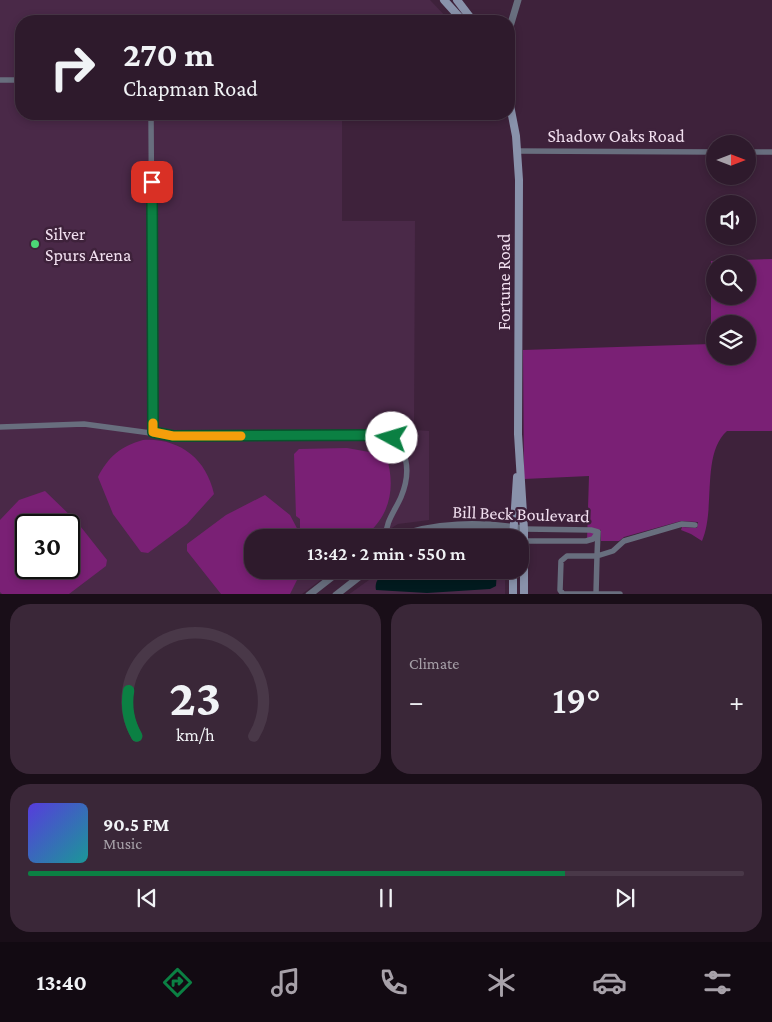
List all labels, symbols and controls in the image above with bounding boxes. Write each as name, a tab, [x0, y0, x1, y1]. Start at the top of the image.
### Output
icon: right	[40, 35, 105, 100]
text: 270 m	[123, 35, 214, 74]
text: Chapman Road	[123, 76, 258, 101]
street label: Shadow Oaks Road	[547, 126, 685, 146]
north arrow	[706, 135, 756, 185]
map controls	[706, 135, 756, 365]
pin	[131, 161, 173, 203]
icon: arrive	[138, 168, 166, 196]
button: sound	[706, 195, 756, 245]
place label: Silver Spurs Arena	[45, 224, 131, 265]
street label: Fortune Road	[494, 233, 514, 330]
marker: Silver Spurs Arena	[29, 238, 41, 250]
button: search	[706, 255, 756, 305]
button: layers	[706, 315, 756, 365]
position arrow	[365, 411, 417, 463]
street label: Bill Beck Boulevard	[452, 502, 591, 526]
speed limit sign: 30	[15, 514, 80, 579]
text: 13:42 · 2 min · 550 m	[307, 543, 466, 564]
text: Climate	[409, 655, 459, 672]
text: 23	[170, 668, 221, 726]
text: 19°	[552, 679, 601, 721]
text: −	[409, 686, 424, 717]
text: +	[729, 686, 744, 717]
text: km/h	[176, 725, 215, 745]
text: 90.5 FM	[103, 814, 169, 835]
text: Music	[103, 835, 142, 852]
icon: previous	[133, 884, 161, 912]
icon: pause	[372, 884, 400, 912]
icon: next	[611, 884, 639, 912]
icon: directions	[160, 965, 195, 1000]
icon: music	[268, 965, 303, 1000]
icon: phone	[376, 965, 411, 1000]
icon: climate	[484, 965, 519, 1000]
icon: car	[592, 965, 627, 1000]
icon: filters	[700, 965, 735, 1000]
text: 13:40	[37, 970, 87, 995]

